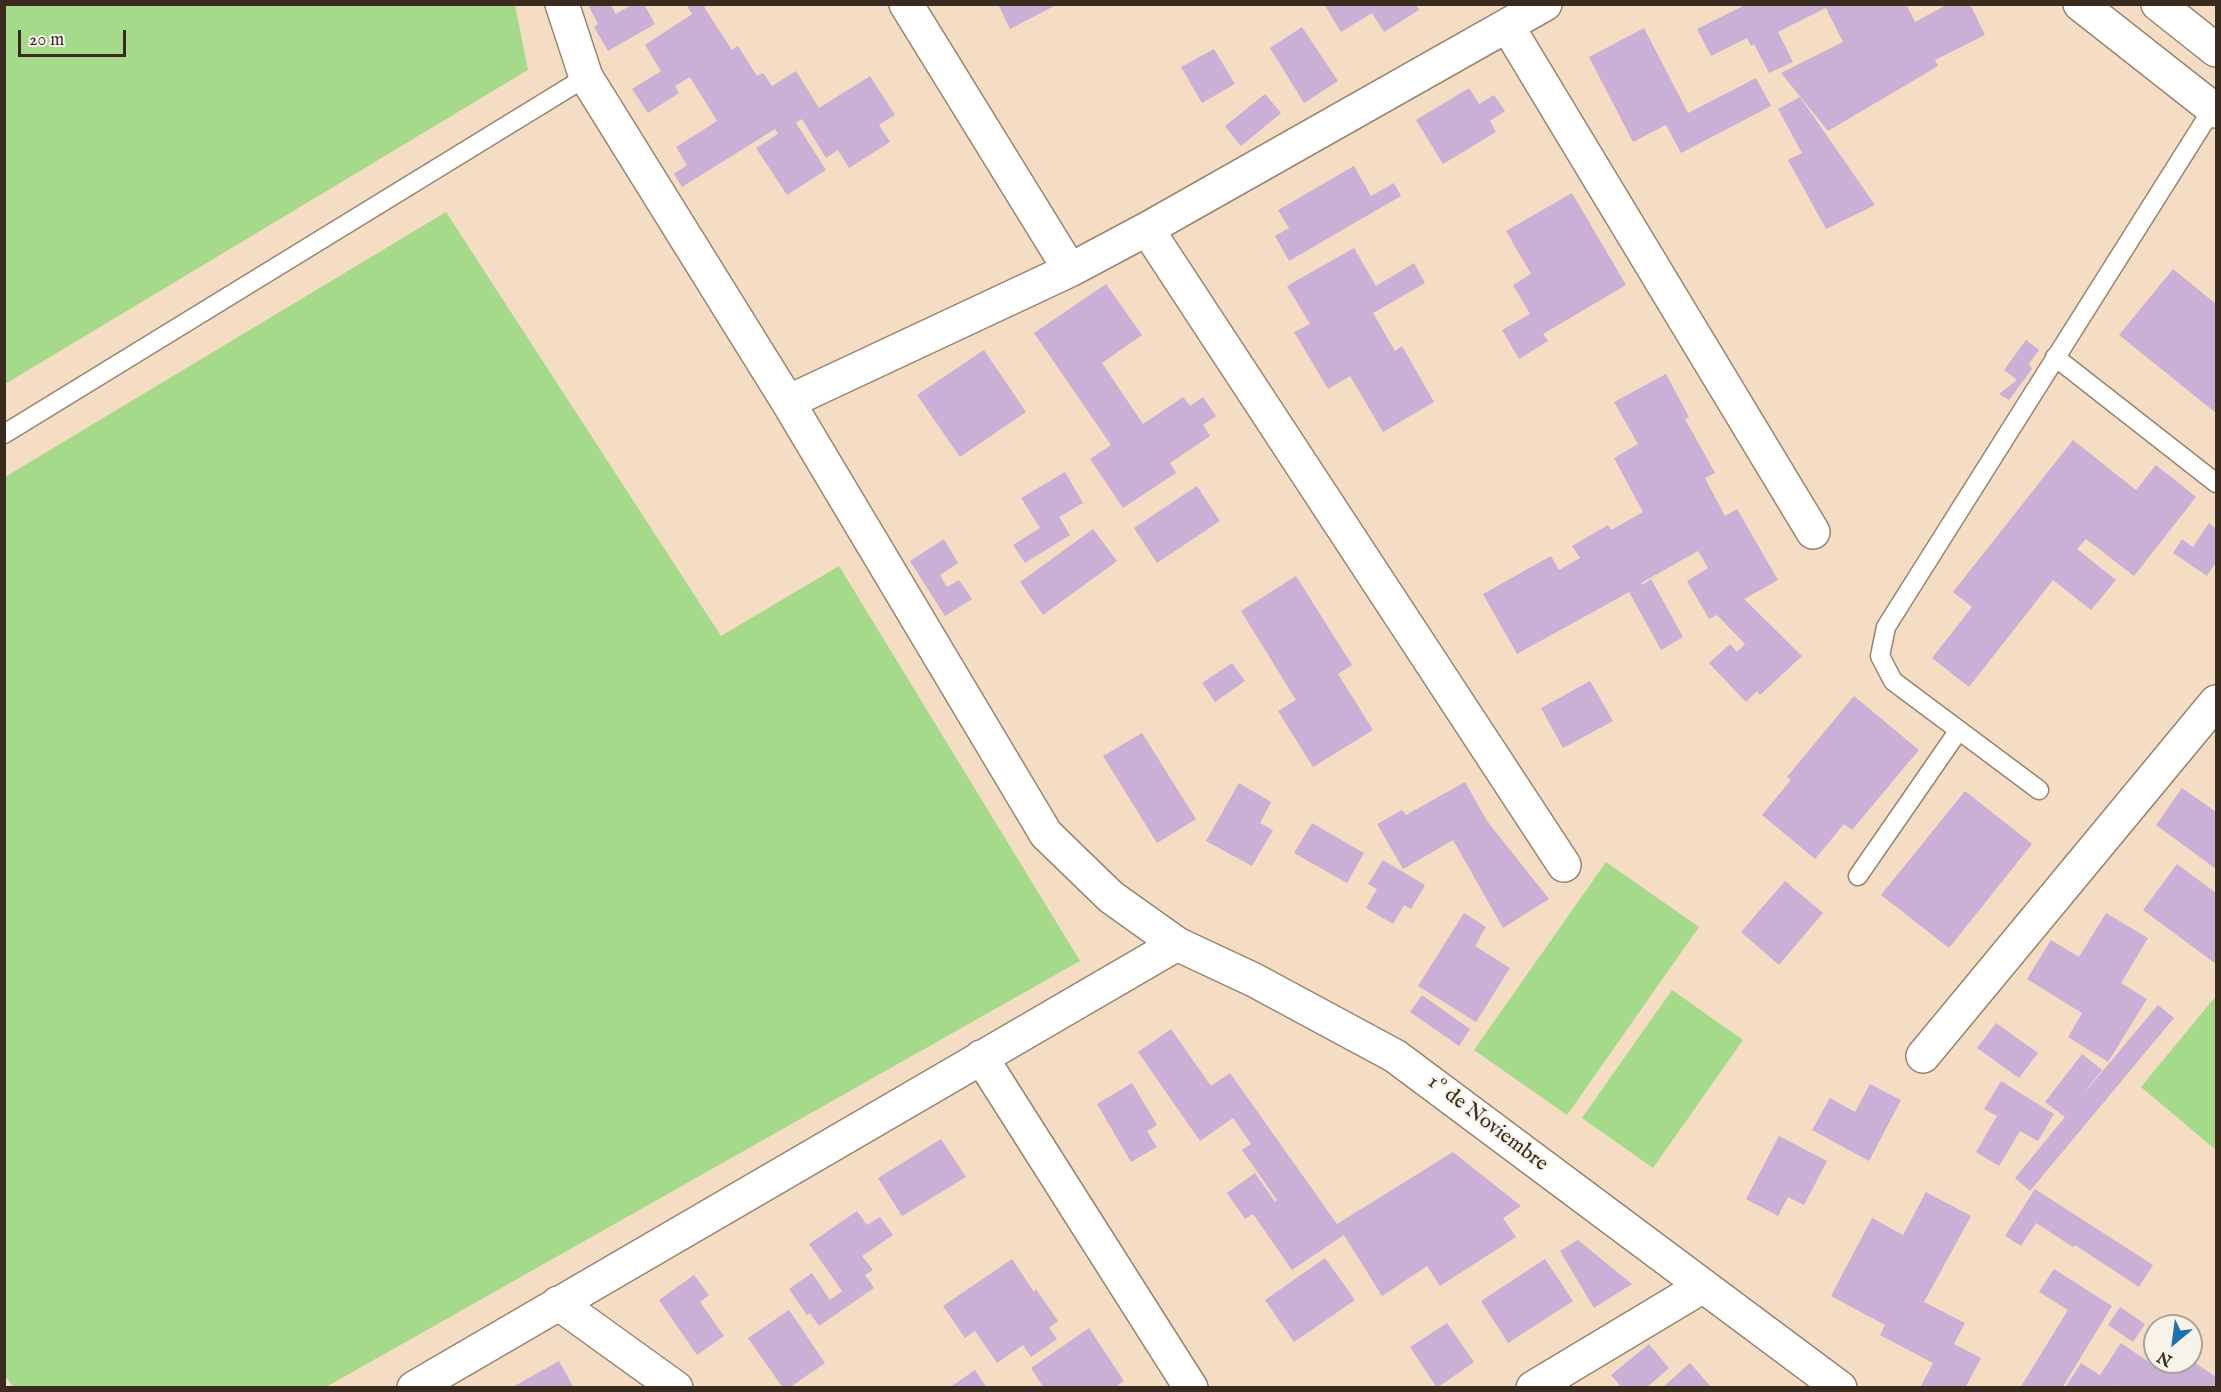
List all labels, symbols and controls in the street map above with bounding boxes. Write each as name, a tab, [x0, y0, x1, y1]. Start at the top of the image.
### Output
scale bar	[21, 18, 129, 56]
text: 20 m	[29, 29, 64, 52]
street label: 1º de Noviembre	[1422, 1070, 1552, 1178]
north arrow	[2143, 1314, 2203, 1374]
text: N	[2154, 1346, 2176, 1370]

